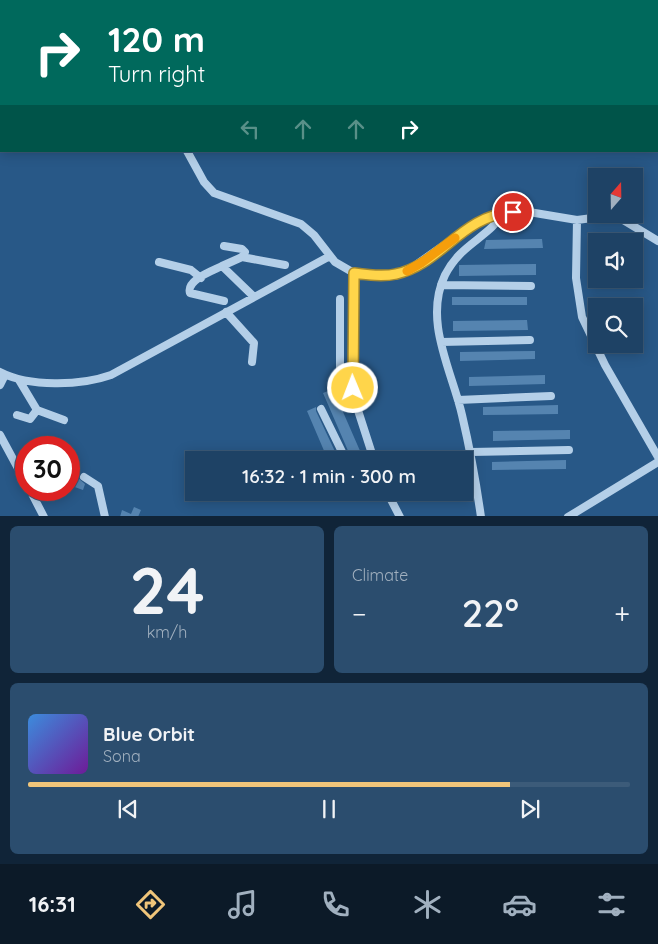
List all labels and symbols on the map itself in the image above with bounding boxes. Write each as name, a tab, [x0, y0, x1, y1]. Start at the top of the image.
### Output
north arrow	[588, 168, 642, 222]
pin	[492, 191, 534, 233]
position arrow	[326, 361, 378, 413]
speed limit sign: 30	[15, 436, 80, 501]

